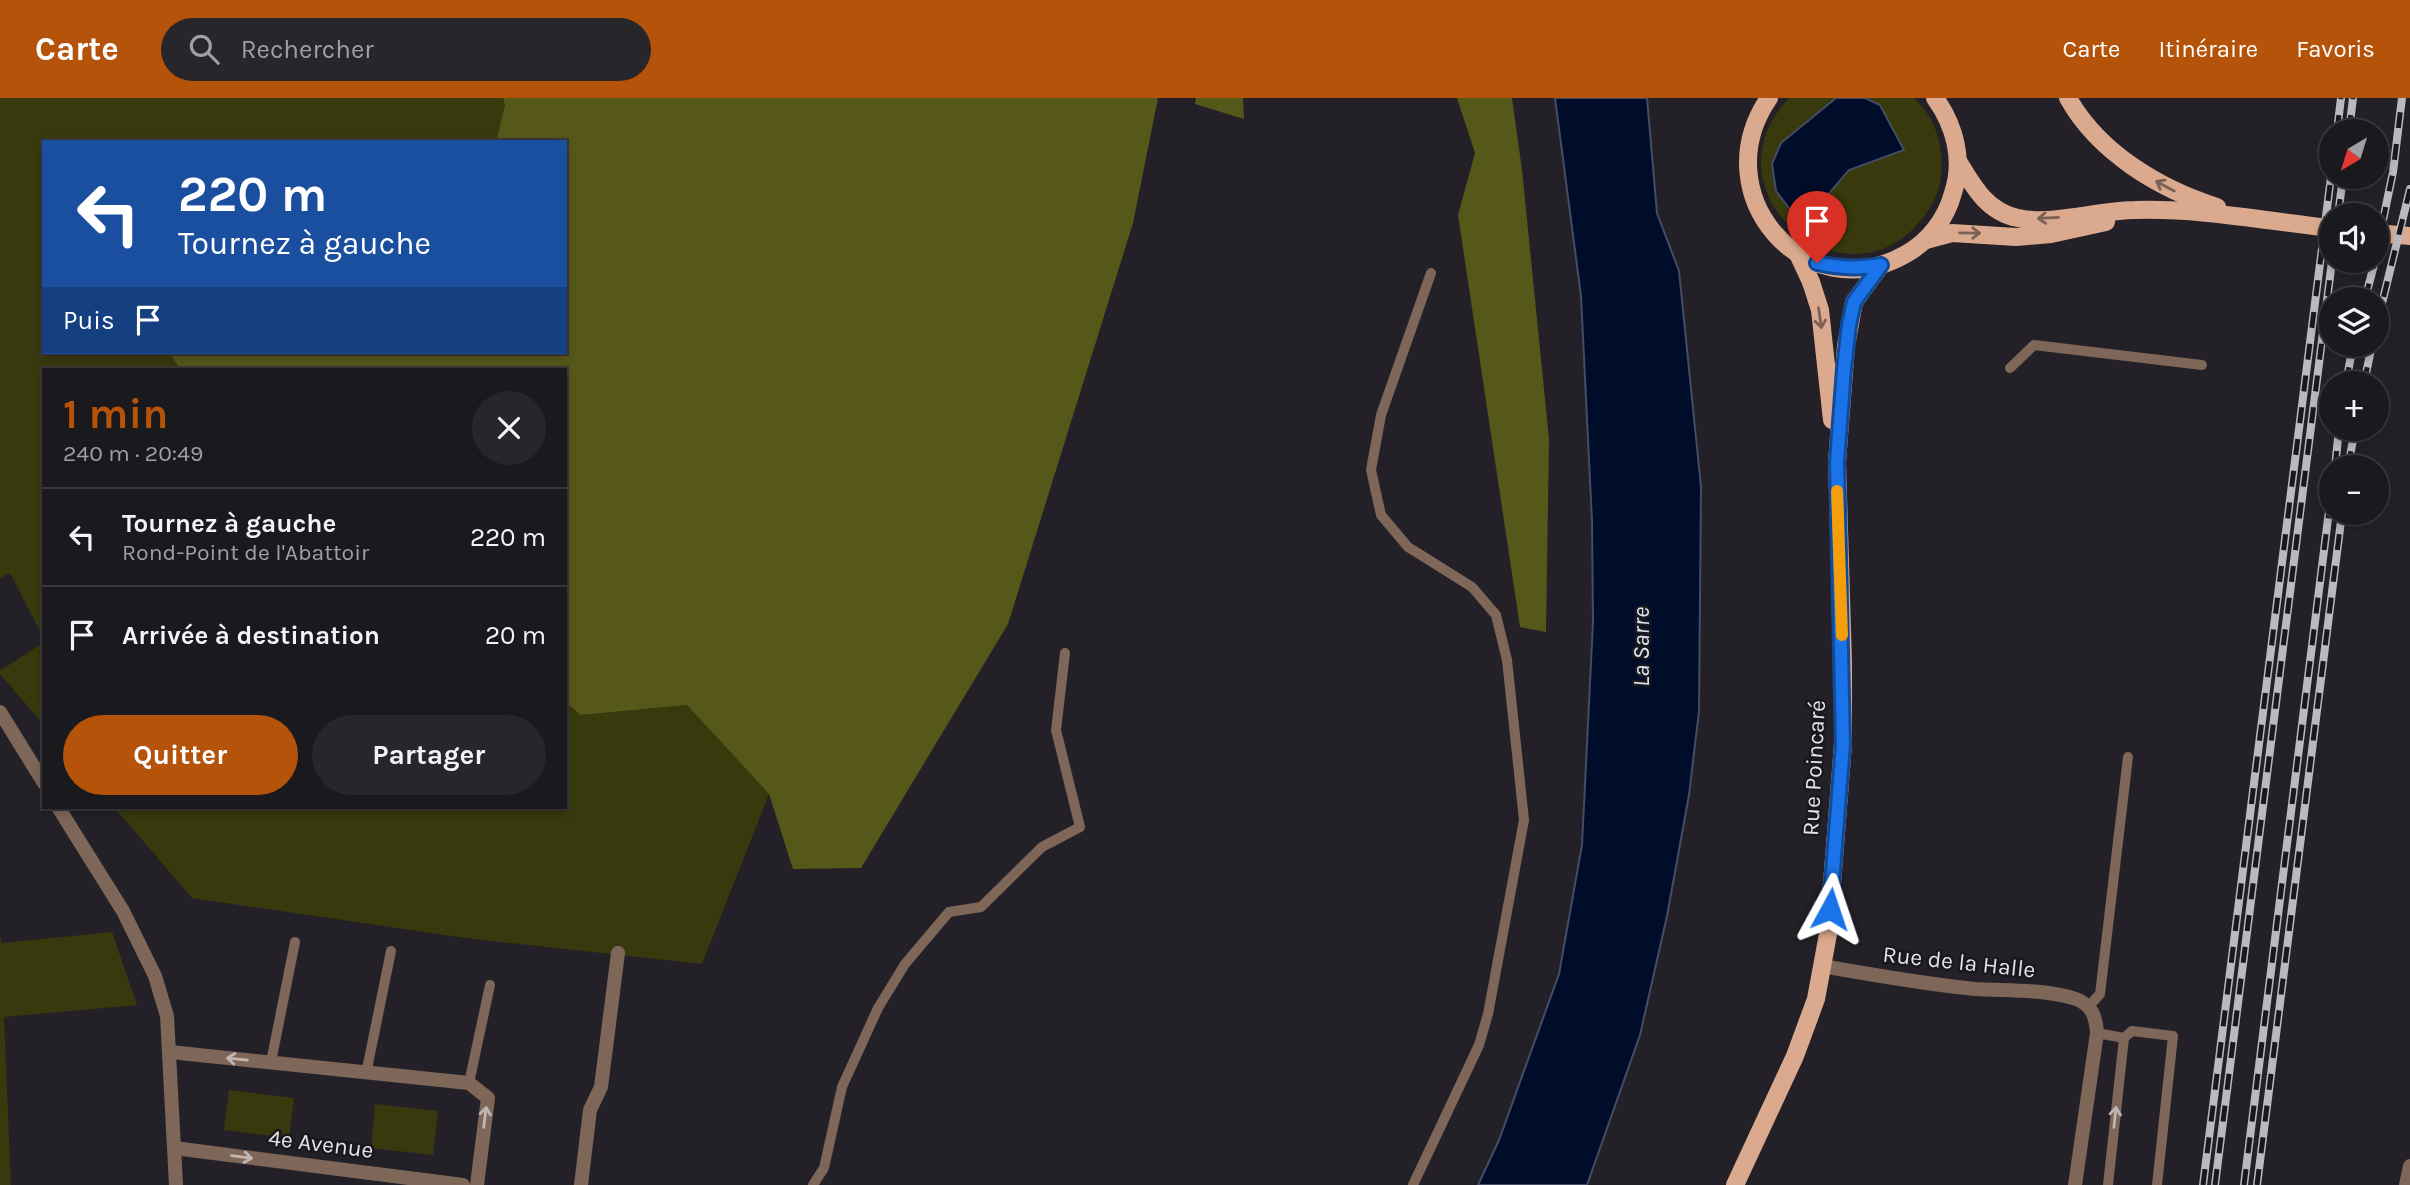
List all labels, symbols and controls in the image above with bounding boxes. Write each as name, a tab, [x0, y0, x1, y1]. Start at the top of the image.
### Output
search box	[161, 18, 651, 81]
text: Carte	[35, 30, 119, 68]
icon: search	[185, 30, 223, 68]
text: Rechercher	[241, 34, 374, 65]
text: Carte	[2062, 35, 2120, 63]
text: Itinéraire	[2158, 35, 2258, 63]
text: Favoris	[2296, 35, 2375, 63]
north arrow	[2319, 119, 2389, 189]
map controls	[2319, 119, 2389, 525]
text: 220 m	[178, 166, 327, 223]
icon: left	[63, 168, 154, 259]
one-way arrow	[2155, 179, 2176, 192]
pin	[1787, 191, 1847, 263]
icon: arrive	[1798, 202, 1836, 240]
button: sound	[2319, 203, 2389, 273]
one-way arrow	[2037, 212, 2060, 225]
text: Tournez à gauche	[178, 225, 431, 262]
one-way arrow	[1959, 227, 1982, 240]
button: layers	[2319, 287, 2389, 357]
icon: arrive	[129, 301, 167, 339]
text: Puis	[63, 305, 115, 336]
one-way arrow	[1814, 306, 1827, 329]
button: +	[2319, 371, 2389, 441]
text: 1 min	[63, 389, 168, 439]
button: close	[472, 391, 546, 465]
text: 240 m · 20:49	[63, 440, 203, 467]
button: −	[2319, 455, 2389, 525]
text: Tournez à gauche	[122, 508, 336, 539]
icon: left	[63, 518, 101, 556]
text: 220 m	[470, 522, 546, 553]
text: Rond-Point de l'Abattoir	[122, 539, 369, 566]
water label: La Sarre	[1627, 607, 1655, 687]
icon: arrive	[63, 616, 101, 654]
text: Arrivée à destination	[122, 620, 380, 651]
text: 20 m	[485, 620, 546, 651]
street label: Rue Poincaré	[1797, 699, 1831, 837]
button: Quitter	[63, 715, 298, 795]
button: Partager	[312, 715, 546, 795]
position arrow	[1793, 872, 1867, 946]
street label: Rue de la Halle	[1881, 941, 2037, 983]
one-way arrow	[226, 1052, 249, 1065]
one-way arrow	[479, 1106, 492, 1129]
one-way arrow	[2109, 1106, 2122, 1129]
street label: 4e Avenue	[267, 1124, 375, 1164]
one-way arrow	[230, 1151, 253, 1164]

